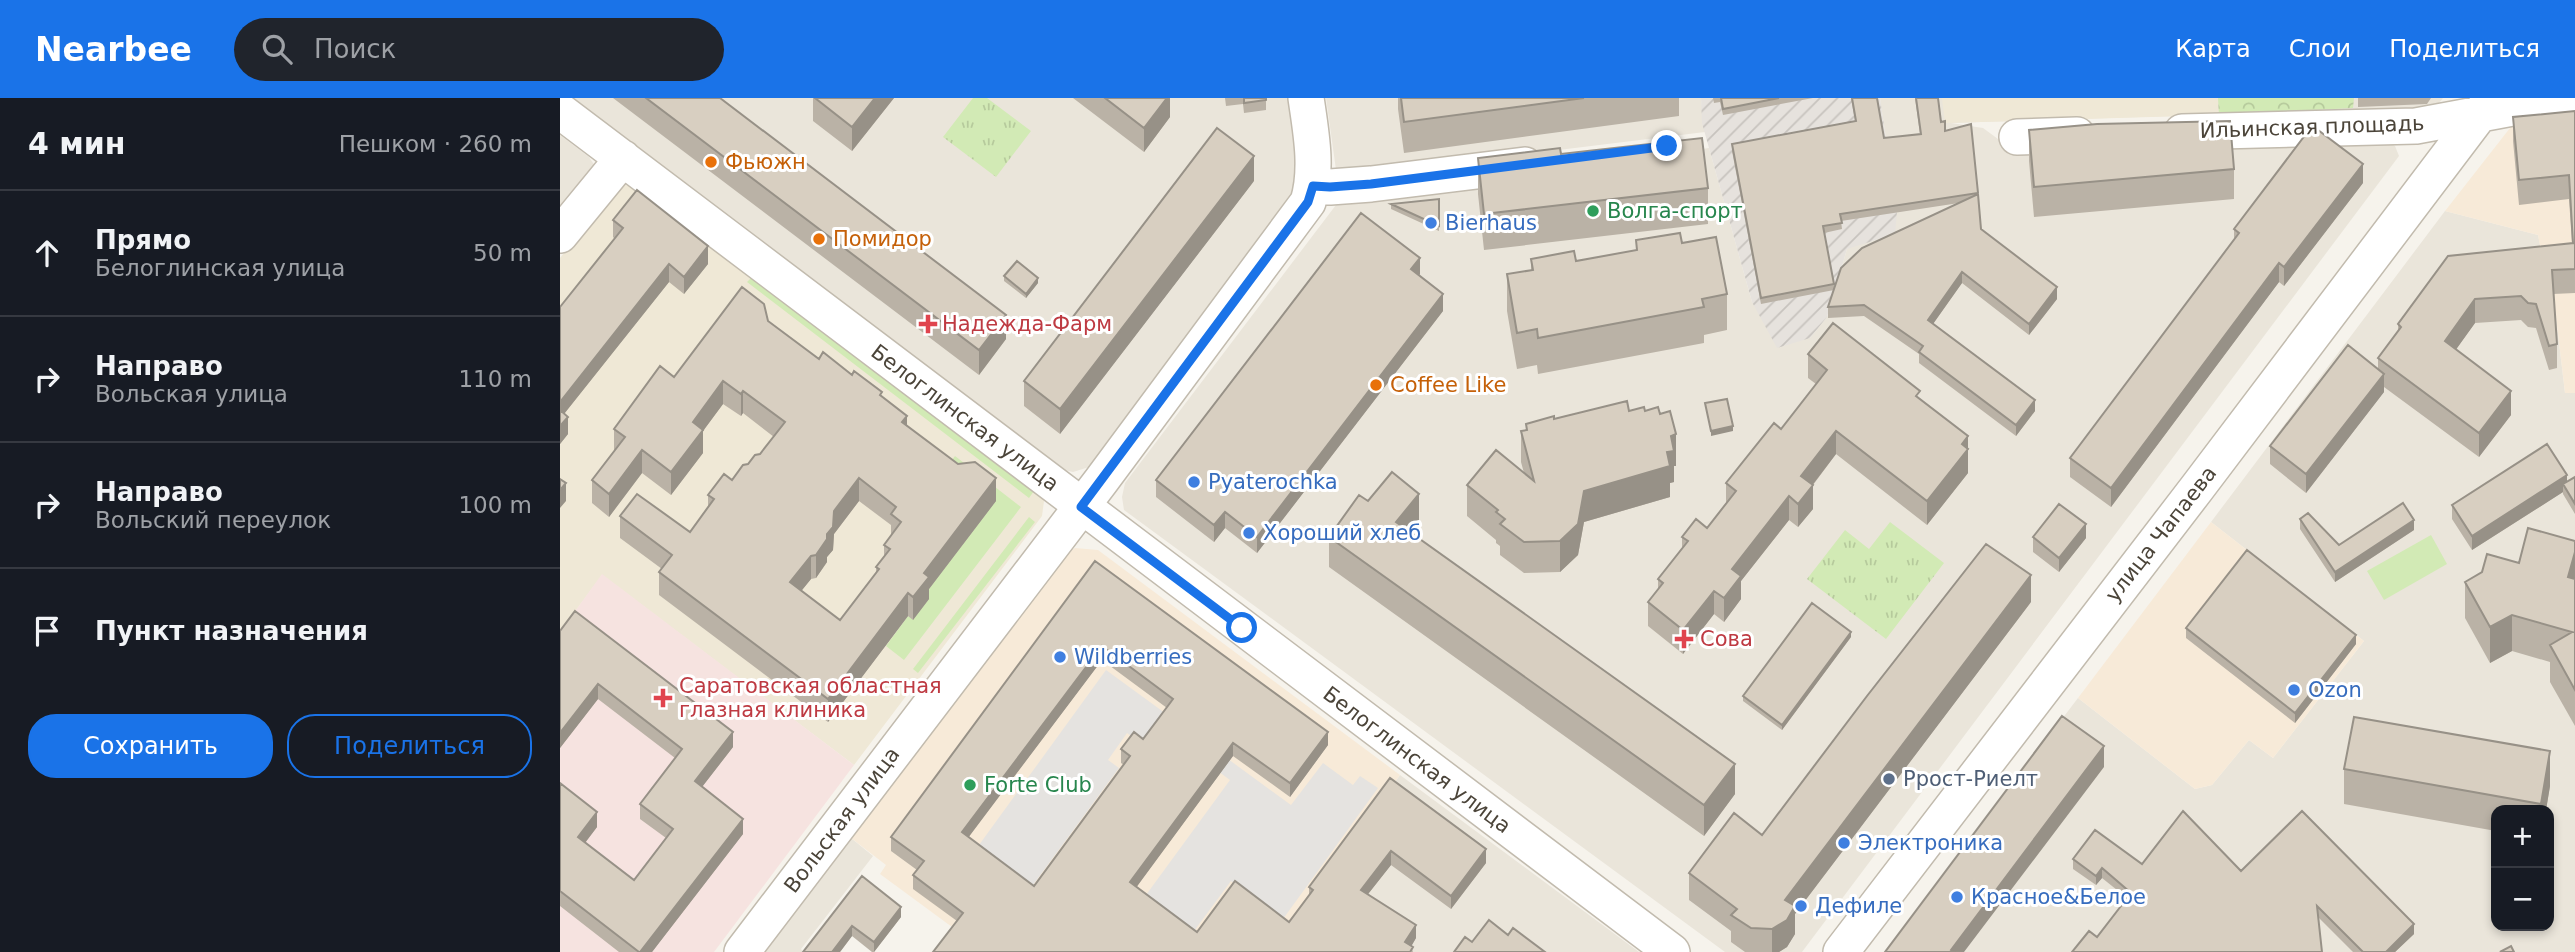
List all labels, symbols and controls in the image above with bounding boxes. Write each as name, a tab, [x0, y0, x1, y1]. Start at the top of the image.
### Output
search box	[234, 18, 724, 81]
text: Nearbee	[35, 30, 192, 69]
icon: search	[258, 30, 296, 68]
text: Поиск	[314, 34, 396, 64]
text: Карта	[2175, 35, 2251, 63]
text: Слои	[2289, 35, 2351, 63]
text: Поделиться	[2389, 35, 2540, 63]
street label: Ильинская площадь	[2199, 111, 2425, 143]
text: 4 мин	[28, 126, 126, 161]
route end	[1651, 130, 1682, 161]
text: Пешком · 260 m	[339, 131, 532, 157]
place label: Фьюжн	[725, 150, 806, 174]
marker: Фьюжн	[703, 154, 719, 170]
place label: Волга-спорт	[1607, 199, 1743, 223]
marker: Волга-спорт	[1585, 203, 1601, 219]
place label: Bierhaus	[1445, 211, 1537, 235]
marker: Bierhaus	[1423, 215, 1439, 231]
text: Прямо	[95, 225, 191, 255]
place label: Помидор	[833, 227, 932, 251]
marker: Помидор	[811, 231, 827, 247]
icon: ahead	[28, 234, 66, 272]
text: 50 m	[473, 240, 532, 266]
text: Белоглинская улица	[95, 255, 345, 281]
place label: Надежда-Фарм	[942, 312, 1112, 336]
marker: Надежда-Фарм	[920, 316, 936, 332]
street label: Белоглинская улица	[867, 340, 1063, 496]
text: Направо	[95, 351, 223, 381]
icon: right	[28, 360, 66, 398]
text: 110 m	[458, 366, 532, 392]
place label: Coffee Like	[1390, 373, 1506, 397]
marker: Coffee Like	[1368, 377, 1384, 393]
text: Вольская улица	[95, 381, 288, 407]
street label: улица Чапаева	[2101, 461, 2221, 607]
place label: Pyaterochka	[1208, 470, 1338, 494]
marker: Pyaterochka	[1186, 474, 1202, 490]
text: Направо	[95, 477, 223, 507]
icon: right	[28, 486, 66, 524]
text: 100 m	[458, 492, 532, 518]
text: Вольский переулок	[95, 507, 331, 533]
place label: Хороший хлеб	[1263, 521, 1421, 545]
marker: Хороший хлеб	[1241, 525, 1257, 541]
icon: arrive	[28, 612, 66, 650]
route start	[1226, 612, 1257, 643]
text: Пункт назначения	[95, 616, 368, 646]
place label: Сова	[1700, 627, 1753, 651]
marker: Сова	[1674, 629, 1694, 649]
place label: Wildberries	[1074, 645, 1192, 669]
marker: Wildberries	[1052, 649, 1068, 665]
place label: Саратовская областная глазная клиника	[679, 674, 942, 722]
place label: Ozon	[2308, 678, 2362, 702]
street label: Белоглинская улица	[1319, 682, 1515, 838]
marker: Ozon	[2286, 682, 2302, 698]
marker: Саратовская областная глазная клиника	[653, 688, 673, 708]
button: Сохранить	[28, 714, 273, 778]
button: Поделиться	[287, 714, 532, 778]
street label: Вольская улица	[779, 742, 905, 898]
place label: Ррост-Риелт	[1903, 767, 2038, 791]
marker: Ррост-Риелт	[1881, 771, 1897, 787]
place label: Forte Club	[984, 773, 1092, 797]
marker: Forte Club	[962, 777, 978, 793]
map controls	[2491, 805, 2554, 931]
button: +	[2491, 805, 2554, 868]
place label: Электроника	[1858, 831, 2003, 855]
marker: Электроника	[1836, 835, 1852, 851]
button: −	[2491, 868, 2554, 931]
place label: Красное&Белое	[1971, 885, 2146, 909]
marker: Красное&Белое	[1949, 889, 1965, 905]
place label: Дефиле	[1815, 894, 1902, 918]
marker: Дефиле	[1793, 898, 1809, 914]

